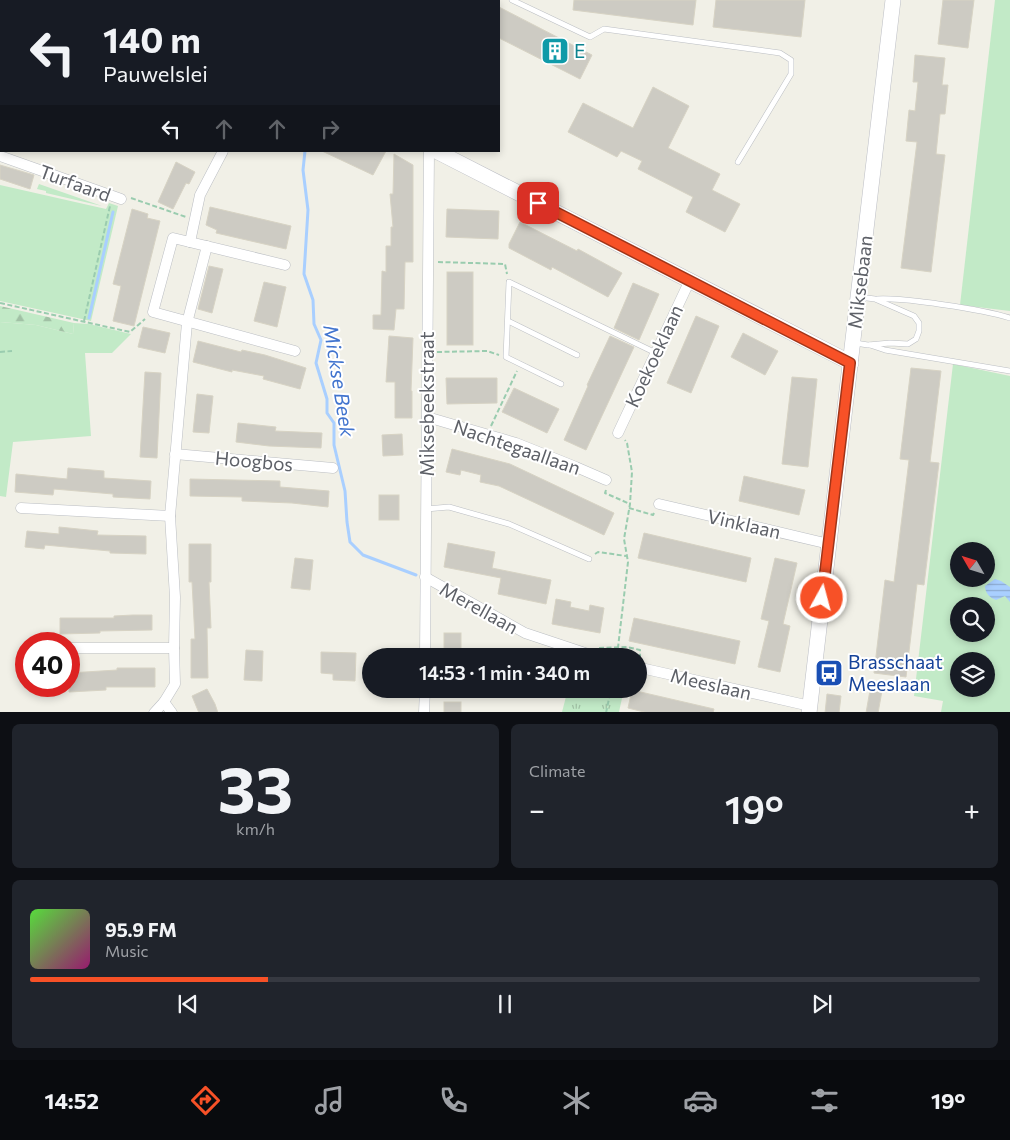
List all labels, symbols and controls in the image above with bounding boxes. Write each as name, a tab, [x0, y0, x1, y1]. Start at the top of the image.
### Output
text: 140 m	[103, 17, 201, 60]
icon: left	[20, 20, 85, 85]
building icon: E	[540, 36, 570, 66]
place label: E	[574, 39, 585, 62]
text: Pauwelslei	[103, 60, 208, 87]
icon: left	[157, 115, 185, 143]
icon: ahead	[210, 115, 238, 143]
icon: ahead	[263, 115, 291, 143]
icon: right	[316, 115, 344, 143]
street label: Turfaard	[36, 159, 114, 206]
pin	[517, 182, 559, 224]
icon: arrive	[524, 189, 552, 217]
street label: Miksebaan	[842, 234, 877, 330]
street label: Koekoeklaan	[620, 301, 687, 411]
water label: Mickse Beek	[319, 323, 361, 440]
street label: Miksebeekstraat	[415, 331, 438, 477]
street label: Nachtegaallaan	[451, 414, 584, 479]
street label: Hoogbos	[214, 446, 294, 475]
street label: Vinklaan	[705, 504, 783, 543]
north arrow	[950, 542, 995, 588]
map controls	[950, 542, 995, 697]
position arrow	[795, 571, 847, 623]
street label: Merellaan	[436, 577, 522, 638]
button: search	[950, 597, 995, 642]
speed limit sign: 40	[15, 632, 80, 697]
place label: Brasschaat Meeslaan	[848, 650, 943, 695]
button: layers	[950, 652, 995, 697]
bus stop icon: Brasschaat Meeslaan	[814, 658, 844, 688]
text: 14:53 · 1 min · 340 m	[419, 661, 590, 684]
street label: Meeslaan	[668, 663, 754, 704]
text: 33	[218, 747, 293, 826]
text: Climate	[529, 761, 585, 780]
text: 19°	[725, 785, 784, 832]
text: −	[529, 792, 545, 826]
text: +	[964, 792, 980, 826]
text: km/h	[236, 819, 275, 838]
text: 95.9 FM	[105, 918, 177, 941]
text: Music	[105, 941, 149, 960]
icon: previous	[174, 990, 202, 1018]
icon: pause	[491, 990, 519, 1018]
icon: next	[808, 990, 836, 1018]
icon: directions	[188, 1083, 223, 1118]
icon: music	[312, 1083, 347, 1118]
icon: phone	[436, 1083, 471, 1118]
icon: climate	[559, 1083, 594, 1118]
icon: car	[683, 1083, 718, 1118]
icon: filters	[807, 1083, 842, 1118]
text: 14:52	[44, 1087, 99, 1114]
text: 19°	[931, 1087, 965, 1114]

